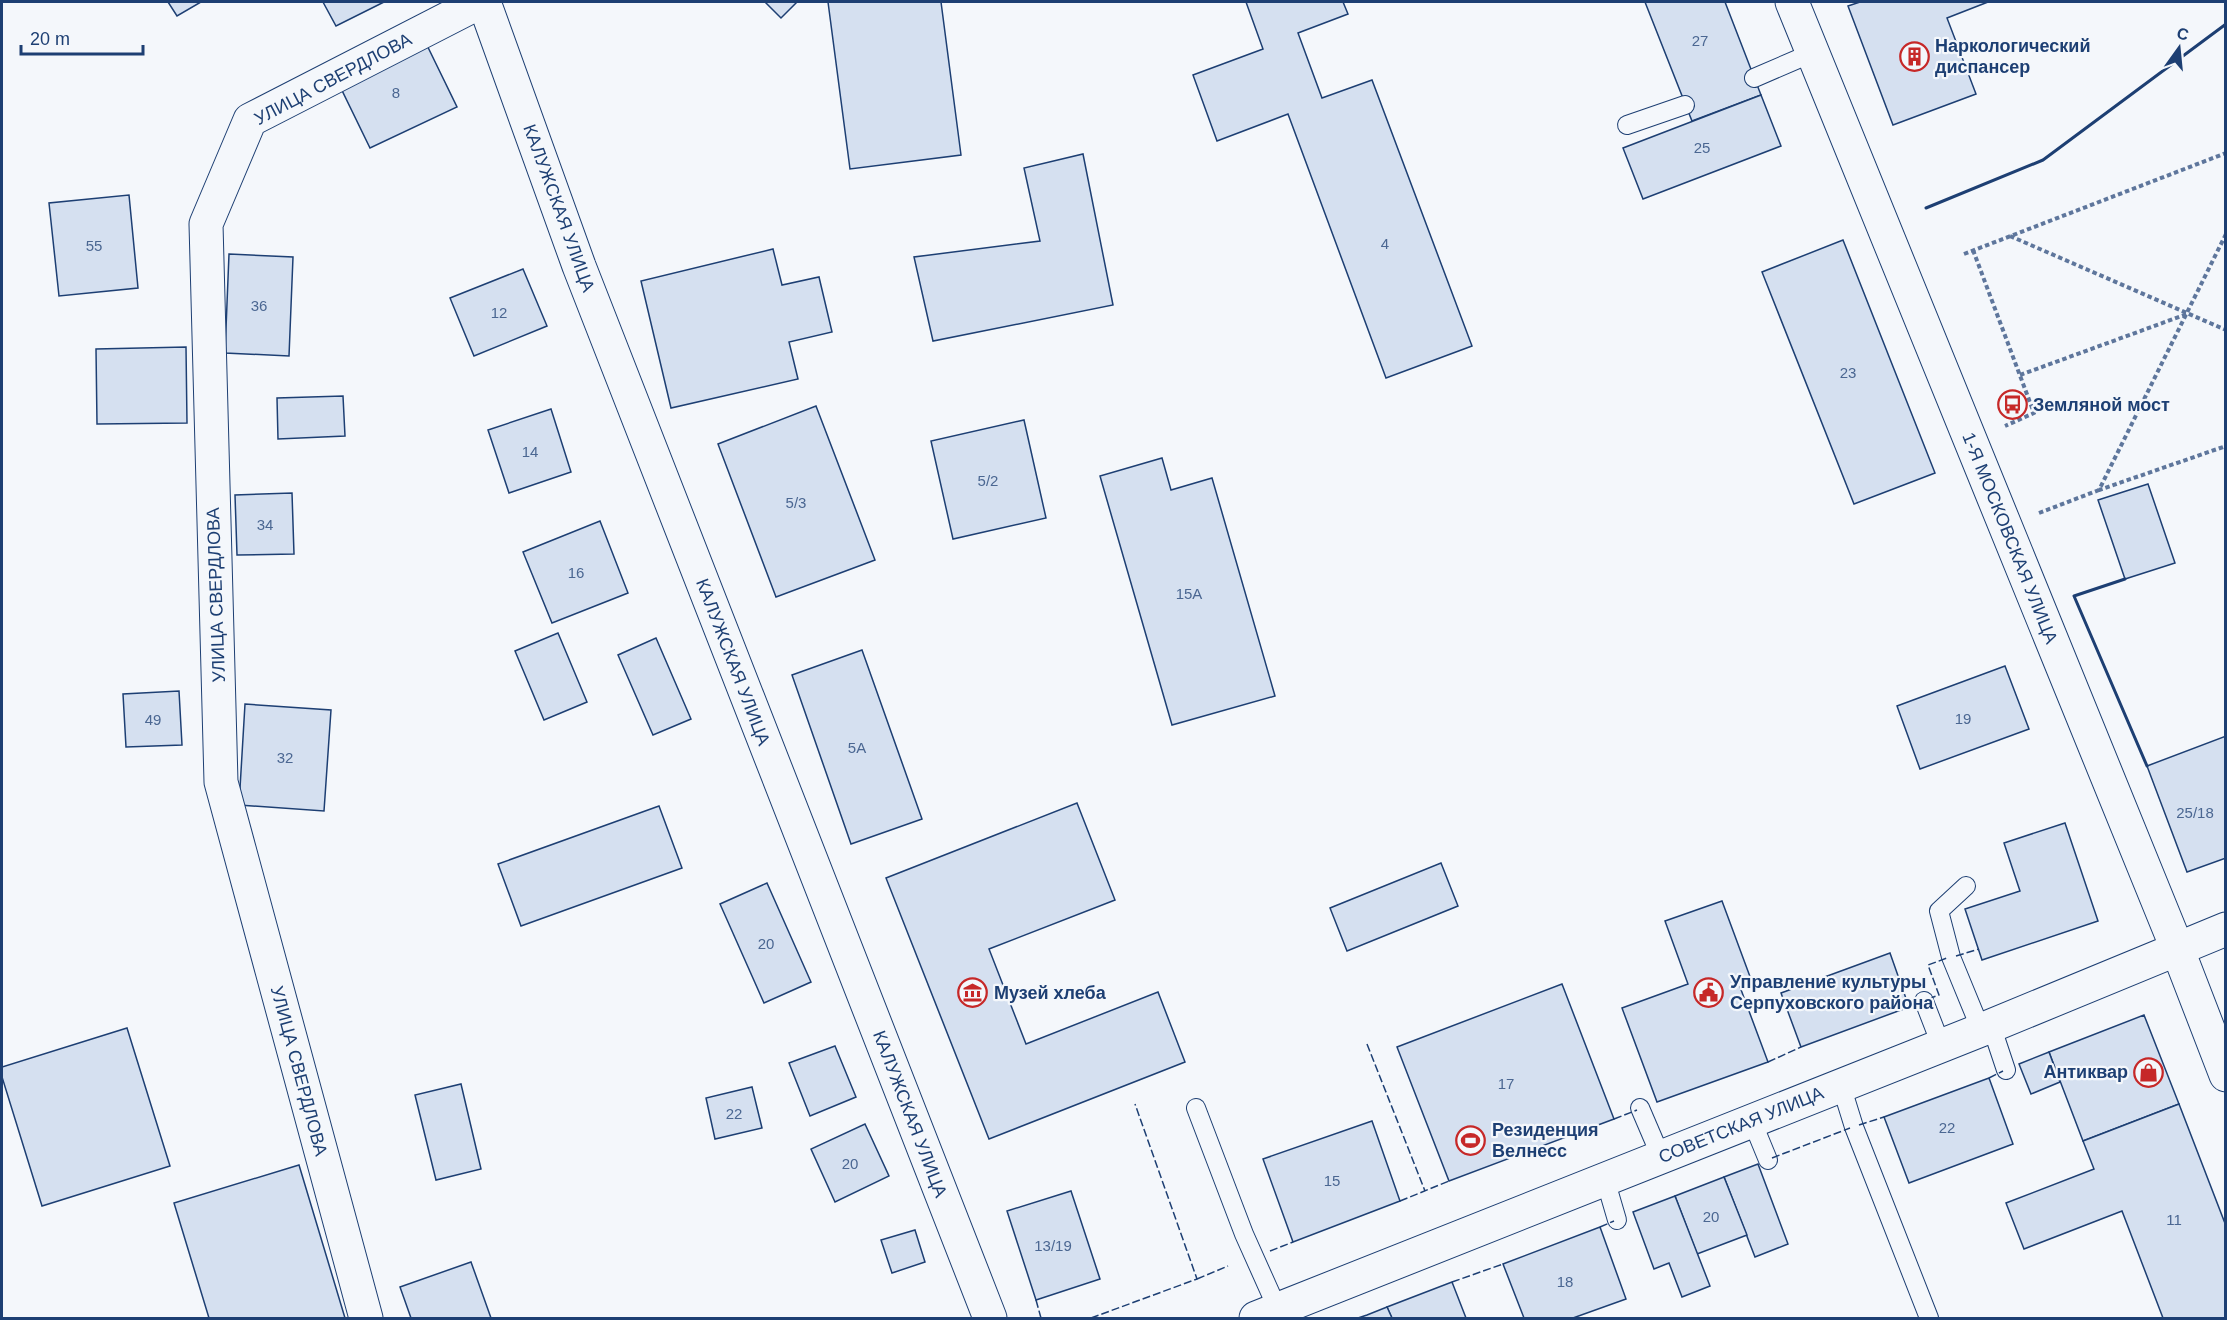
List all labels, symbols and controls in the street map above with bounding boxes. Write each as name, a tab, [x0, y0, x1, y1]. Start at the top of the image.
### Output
scale bar	[21, 18, 142, 56]
north arrow	[2149, 18, 2209, 78]
text: С	[2175, 24, 2191, 44]
text: 20 m	[30, 29, 70, 49]
street label: УЛИЦА СВЕРДЛОВА	[251, 29, 415, 129]
house number: 27	[1692, 32, 1708, 49]
place label: Наркологический диспансер	[1935, 36, 2090, 77]
building icon: Наркологический диспансер	[1898, 40, 1930, 72]
house number: 8	[392, 84, 400, 101]
street label: КАЛУЖСКАЯ УЛИЦА	[519, 121, 599, 295]
house number: 25	[1694, 139, 1710, 156]
house number: 4	[1381, 235, 1389, 252]
house number: 55	[86, 237, 102, 254]
house number: 36	[251, 297, 267, 314]
house number: 12	[491, 304, 507, 321]
house number: 23	[1840, 364, 1856, 381]
bus stop icon: Земляной мост	[1996, 389, 2028, 421]
place label: Земляной мост	[2033, 395, 2170, 415]
street label: 1-Я МОСКОВСКАЯ УЛИЦА	[1958, 429, 2062, 647]
house number: 14	[522, 443, 538, 460]
house number: 5/2	[978, 472, 998, 489]
house number: 5/3	[786, 494, 806, 511]
street label: УЛИЦА СВЕРДЛОВА	[203, 507, 229, 683]
house number: 34	[257, 516, 273, 533]
house number: 16	[568, 564, 584, 581]
street label: КАЛУЖСКАЯ УЛИЦА	[692, 576, 774, 748]
house number: 15А	[1176, 585, 1202, 602]
house number: 19	[1955, 710, 1971, 727]
house number: 49	[145, 711, 161, 728]
house number: 5А	[848, 739, 866, 756]
house number: 32	[277, 749, 293, 766]
house number: 25/18	[2176, 804, 2214, 821]
house number: 20	[758, 935, 774, 952]
place label: Управление культуры Серпуховского района	[1730, 972, 1934, 1013]
public building icon: Управление культуры Серпуховского района	[1693, 976, 1725, 1008]
museum icon: Музей хлеба	[957, 977, 989, 1009]
place label: Музей хлеба	[994, 983, 1107, 1003]
street label: УЛИЦА СВЕРДЛОВА	[267, 984, 331, 1158]
street label: КАЛУЖСКАЯ УЛИЦА	[869, 1028, 951, 1200]
shop icon: Антиквар	[2133, 1056, 2165, 1088]
place label: Антиквар	[2043, 1062, 2128, 1082]
house number: 17	[1498, 1075, 1514, 1092]
street label: СОВЕТСКАЯ УЛИЦА	[1656, 1083, 1826, 1167]
house number: 22	[726, 1105, 742, 1122]
house number: 22	[1939, 1119, 1955, 1136]
place label: Резиденция Велнесс	[1492, 1120, 1599, 1161]
sports icon: Резиденция Велнесс	[1455, 1124, 1487, 1156]
house number: 20	[842, 1155, 858, 1172]
house number: 15	[1324, 1172, 1340, 1189]
house number: 20	[1703, 1208, 1719, 1225]
house number: 11	[2166, 1211, 2182, 1228]
house number: 13/19	[1034, 1237, 1072, 1254]
house number: 18	[1557, 1273, 1573, 1290]

